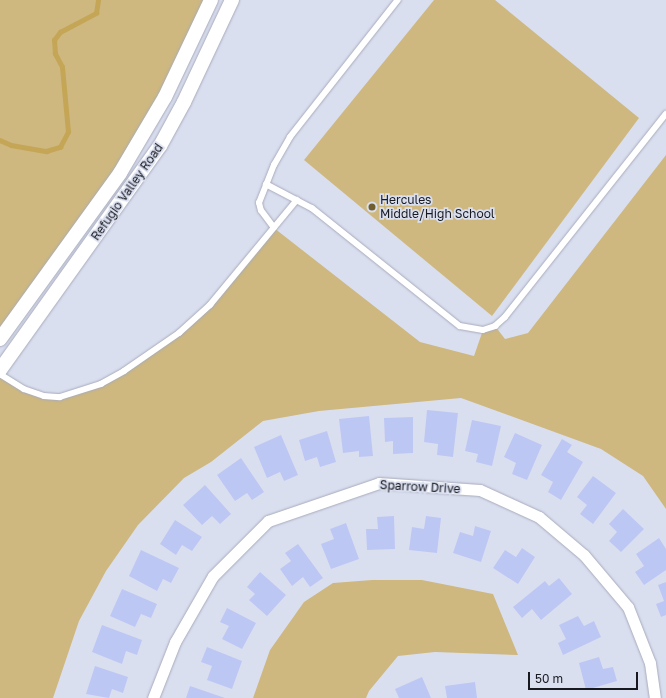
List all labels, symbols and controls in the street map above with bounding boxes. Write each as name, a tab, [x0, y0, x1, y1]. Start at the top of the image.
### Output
street label: Refugio Valley Road	[88, 141, 166, 243]
place label: Hercules Middle/High School	[380, 193, 495, 221]
marker: Hercules Middle/High School	[367, 202, 377, 212]
street label: Sparrow Drive	[379, 478, 461, 496]
scale bar	[530, 664, 640, 690]
text: 50 m	[535, 671, 563, 686]

